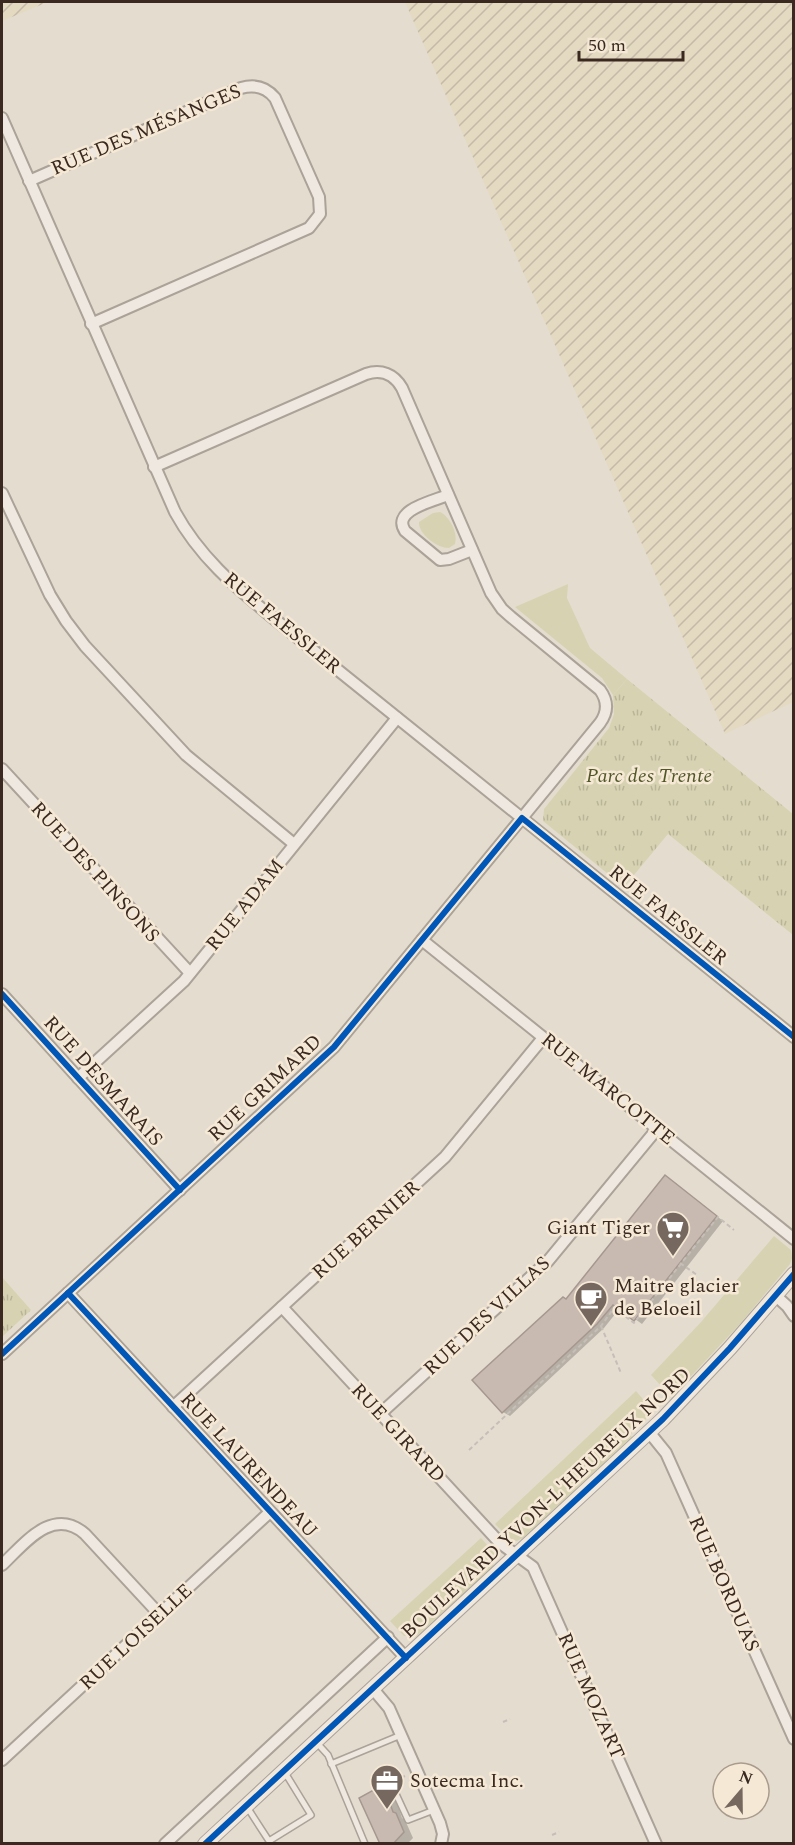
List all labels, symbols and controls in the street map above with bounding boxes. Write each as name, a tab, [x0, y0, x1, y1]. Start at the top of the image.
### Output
scale bar	[579, 24, 682, 62]
text: 50 m	[588, 32, 626, 59]
street label: RUE DES MÉSANGES	[46, 76, 246, 184]
street label: RUE FAESSLER	[217, 565, 348, 682]
park label: Parc des Trente	[586, 761, 712, 791]
street label: RUE DES PINSONS	[23, 795, 167, 949]
street label: RUE ADAM	[198, 852, 292, 958]
street label: RUE FAESSLER	[602, 858, 735, 973]
street label: RUE DESMARAIS	[36, 1009, 170, 1153]
street label: RUE MARCOTTE	[534, 1025, 682, 1153]
street label: RUE GRIMARD	[201, 1027, 329, 1149]
street label: RUE BERNIER	[305, 1173, 427, 1287]
supermarket icon: Giant Tiger	[655, 1210, 691, 1257]
place label: Giant Tiger	[547, 1213, 650, 1243]
street label: RUE DES VILLAS	[417, 1249, 557, 1383]
place label: Maitre glacier de Beloeil	[614, 1271, 739, 1324]
cafe icon: Maitre glacier de Beloeil	[573, 1280, 609, 1327]
street label: BOULEVARD YVON-L'HEUREUX NORD	[394, 1360, 698, 1646]
street label: RUE GIRARD	[344, 1376, 452, 1490]
street label: RUE LAURENDEAU	[173, 1385, 325, 1545]
street label: RUE BORDUAS	[681, 1511, 767, 1657]
street label: RUE LOISELLE	[73, 1577, 199, 1697]
street label: RUE MOZART	[550, 1628, 632, 1764]
north arrow	[711, 1761, 771, 1821]
office icon: Sotecma Inc.	[369, 1763, 405, 1810]
text: N	[736, 1764, 756, 1791]
place label: Sotecma Inc.	[410, 1766, 524, 1796]

